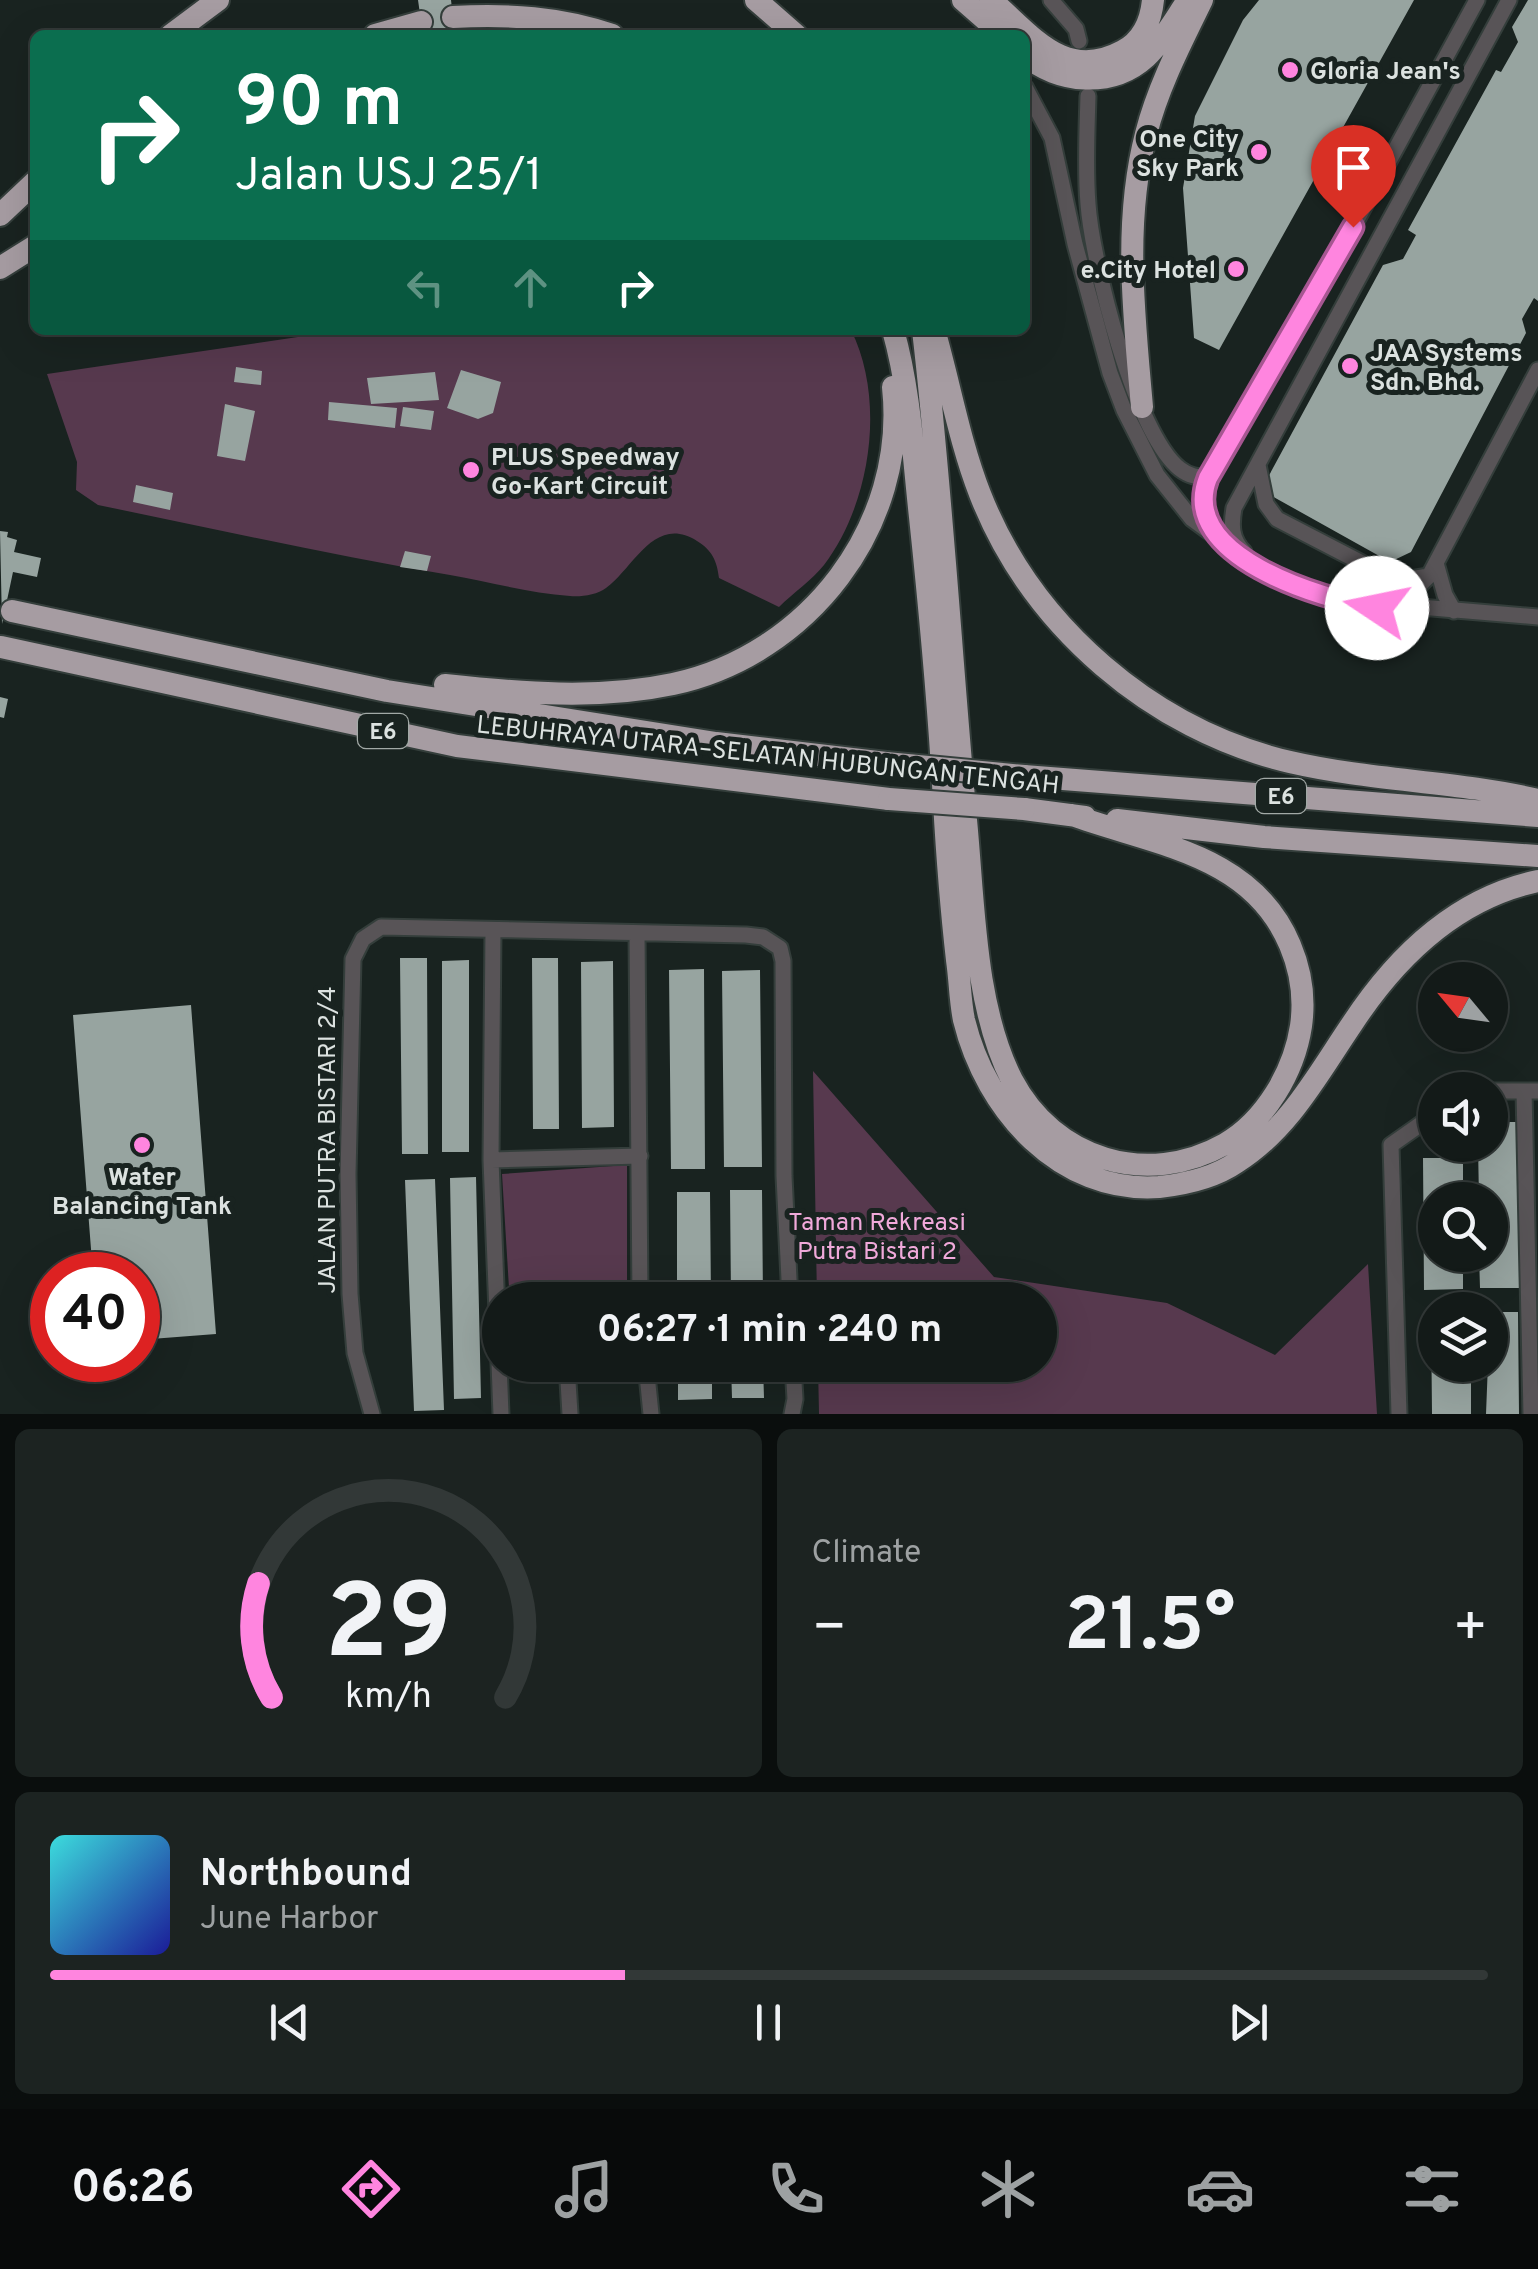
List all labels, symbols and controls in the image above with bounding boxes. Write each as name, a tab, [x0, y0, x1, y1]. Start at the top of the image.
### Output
place label: Gloria Jean's	[1310, 57, 1461, 89]
marker: Gloria Jean's	[1279, 59, 1301, 81]
text: 90 m	[235, 62, 403, 151]
icon: right	[70, 70, 200, 200]
place label: One City Sky Park	[1136, 125, 1239, 186]
pin	[1311, 125, 1396, 228]
icon: arrive	[1326, 140, 1381, 195]
marker: One City Sky Park	[1248, 141, 1270, 163]
text: Jalan USJ 25/1	[235, 149, 542, 206]
place label: e.City Hotel	[1080, 256, 1216, 288]
marker: e.City Hotel	[1225, 258, 1247, 280]
icon: left	[398, 260, 453, 315]
icon: ahead	[503, 260, 558, 315]
icon: right	[608, 260, 663, 315]
place label: JAA Systems Sdn. Bhd.	[1370, 339, 1523, 400]
marker: JAA Systems Sdn. Bhd.	[1339, 355, 1361, 377]
place label: PLUS Speedway Go-Kart Circuit	[491, 443, 680, 504]
marker: PLUS Speedway Go-Kart Circuit	[460, 459, 482, 481]
position arrow	[1325, 556, 1429, 660]
street label: LEBUHRAYA UTARA–SELATAN HUBUNGAN TENGAH	[475, 710, 1061, 804]
road number: E6	[358, 714, 408, 748]
road number: E6	[1256, 779, 1306, 813]
north arrow	[1418, 962, 1508, 1052]
map controls	[1418, 962, 1508, 1382]
street label: JALAN PUTRA BISTARI 2/4	[313, 986, 345, 1294]
button: sound	[1418, 1072, 1508, 1162]
marker: Water Balancing Tank	[131, 1134, 153, 1156]
place label: Water Balancing Tank	[52, 1163, 232, 1224]
button: search	[1418, 1182, 1508, 1272]
park label: Taman Rekreasi Putra Bistari 2	[788, 1208, 966, 1269]
speed limit sign: 40	[30, 1252, 160, 1382]
button: layers	[1418, 1292, 1508, 1382]
text: 06:27 · 1 min · 240 m	[597, 1307, 942, 1356]
text: Climate	[812, 1534, 921, 1574]
text: 29	[324, 1563, 452, 1695]
text: 21.5°	[1064, 1582, 1235, 1677]
text: −	[812, 1595, 847, 1665]
text: +	[1453, 1595, 1488, 1665]
text: km/h	[345, 1675, 432, 1721]
text: Northbound	[200, 1851, 412, 1900]
text: June Harbor	[200, 1900, 379, 1940]
icon: previous	[262, 1995, 317, 2050]
icon: pause	[741, 1995, 796, 2050]
icon: next	[1221, 1995, 1276, 2050]
icon: directions	[336, 2154, 406, 2224]
icon: music	[549, 2154, 619, 2224]
icon: phone	[761, 2154, 831, 2224]
icon: climate	[973, 2154, 1043, 2224]
icon: car	[1185, 2154, 1255, 2224]
icon: filters	[1397, 2154, 1467, 2224]
text: 06:26	[71, 2161, 194, 2218]

